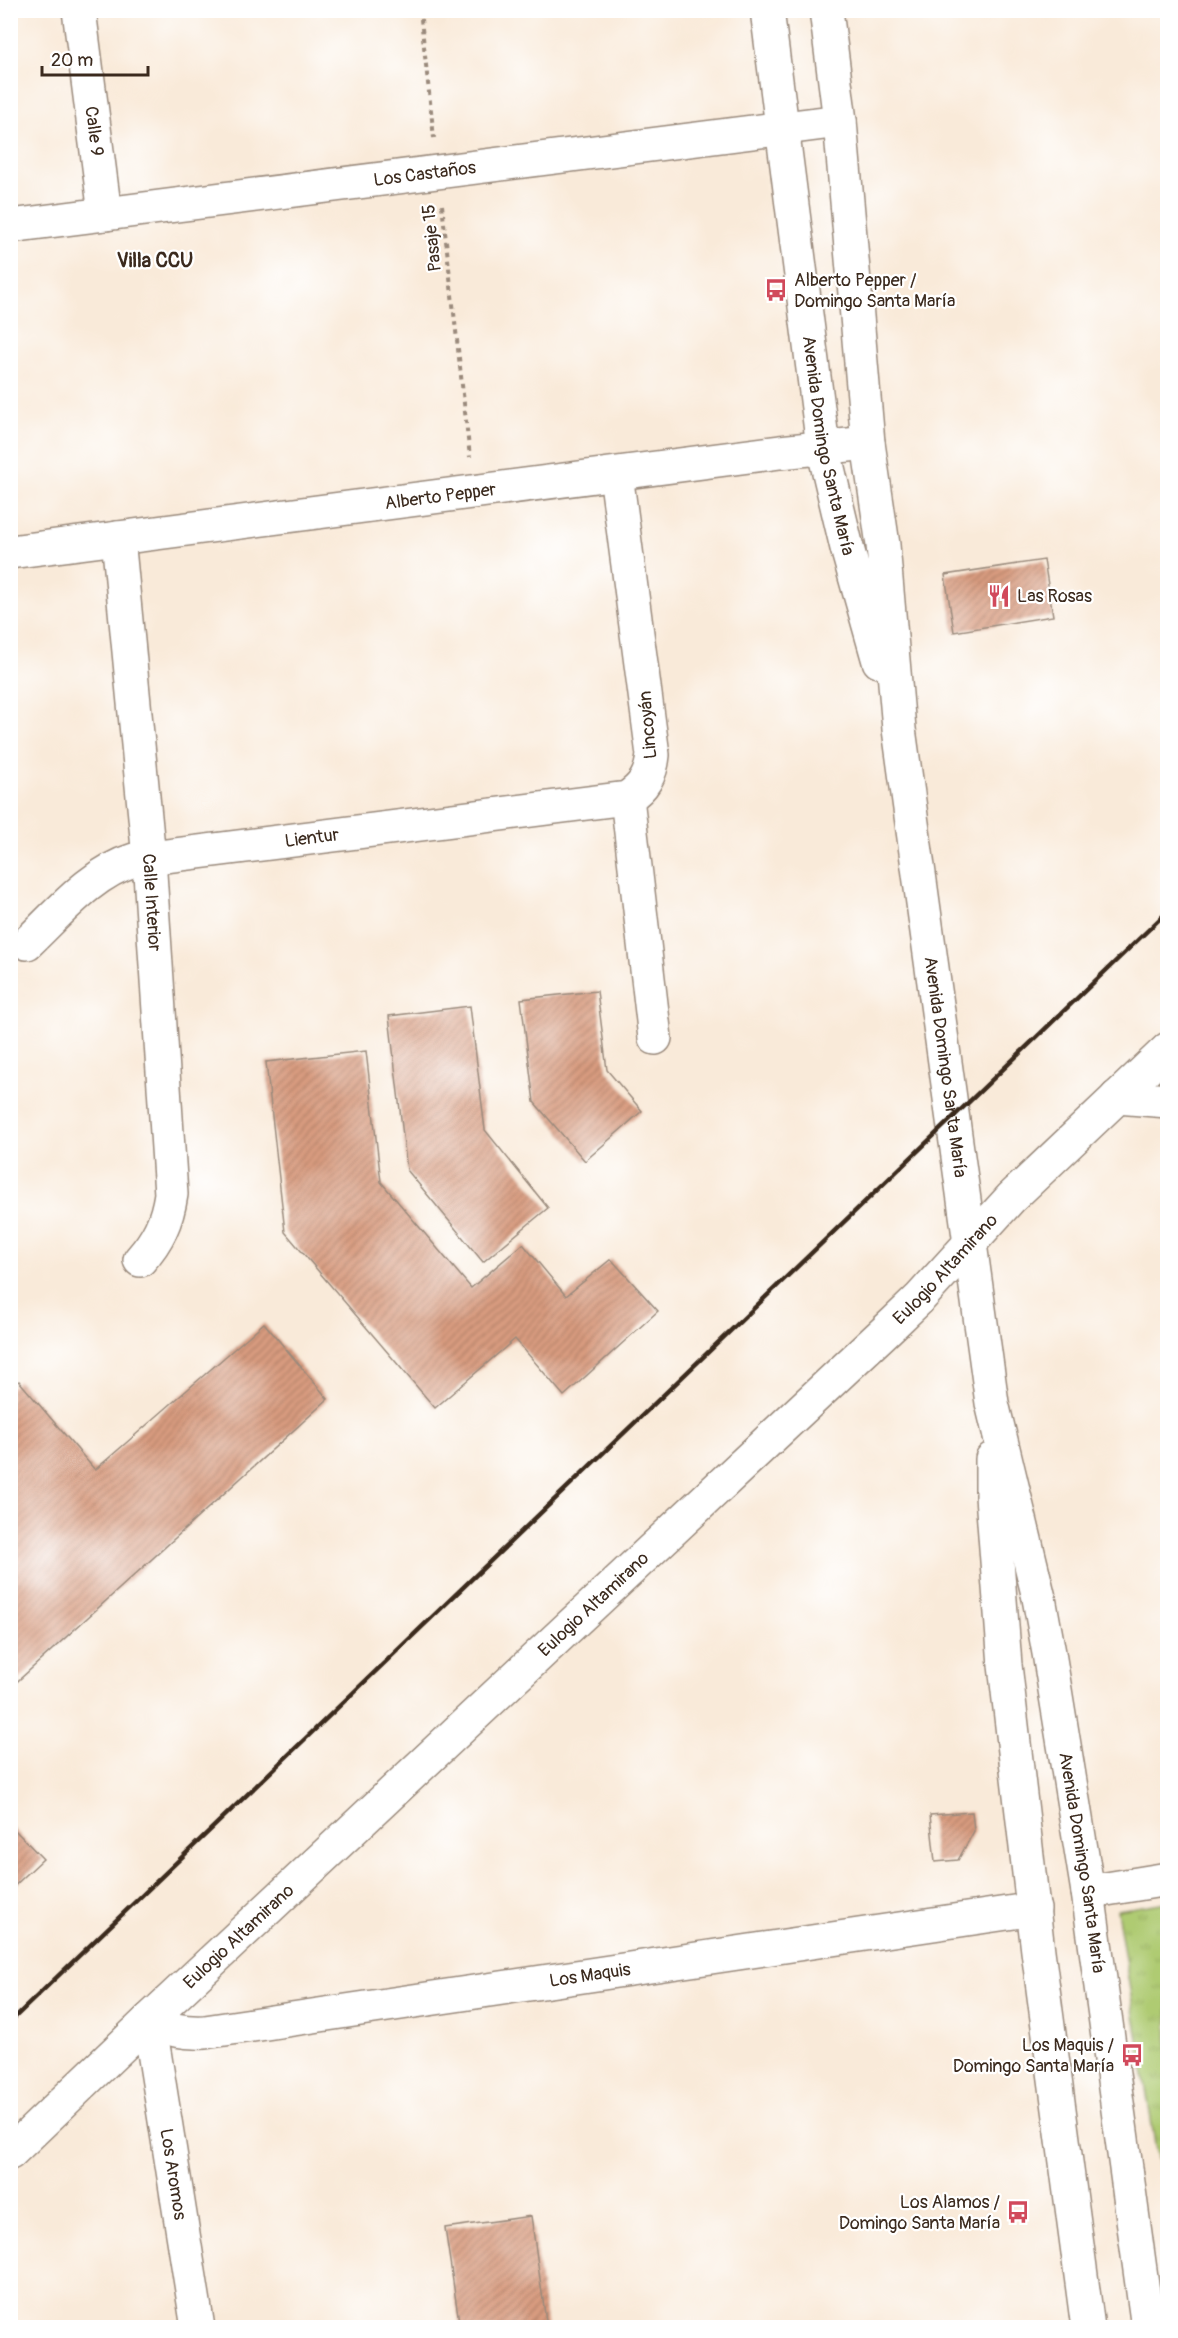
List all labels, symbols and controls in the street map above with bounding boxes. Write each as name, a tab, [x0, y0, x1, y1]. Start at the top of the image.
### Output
scale bar	[42, 39, 148, 77]
text: 20 m	[51, 49, 93, 72]
street label: Calle 9	[80, 105, 109, 157]
street label: Los Castaños	[372, 156, 477, 191]
street label: Pasaje 15	[417, 203, 447, 273]
district label: Villa CCU	[117, 248, 193, 273]
place label: Alberto Pepper / Domingo Santa María	[794, 269, 955, 313]
bus stop icon: Alberto Pepper / Domingo Santa María	[763, 277, 789, 303]
street label: Avenida Domingo Santa María	[797, 334, 860, 558]
street label: Alberto Pepper	[383, 477, 498, 515]
restaurant icon: Las Rosas	[986, 583, 1012, 609]
place label: Las Rosas	[1017, 585, 1092, 608]
street label: Lincoyán	[634, 690, 662, 760]
street label: Lientur	[283, 823, 341, 852]
street label: Calle Interior	[137, 853, 167, 953]
street label: Avenida Domingo Santa María	[919, 955, 972, 1179]
street label: Eulogio Altamirano	[888, 1209, 1003, 1329]
street label: Eulogio Altamirano	[533, 1546, 654, 1662]
street label: Avenida Domingo Santa María	[1054, 1750, 1111, 1974]
street label: Eulogio Altamirano	[178, 1879, 299, 1994]
street label: Los Maquis	[548, 1958, 632, 1992]
place label: Los Maquis / Domingo Santa María	[953, 2034, 1114, 2078]
bus stop icon: Los Maquis / Domingo Santa María	[1119, 2042, 1145, 2068]
street label: Los Aromos	[155, 2127, 192, 2221]
place label: Los Alamos / Domingo Santa María	[839, 2191, 1000, 2235]
bus stop icon: Los Alamos / Domingo Santa María	[1005, 2199, 1031, 2225]

